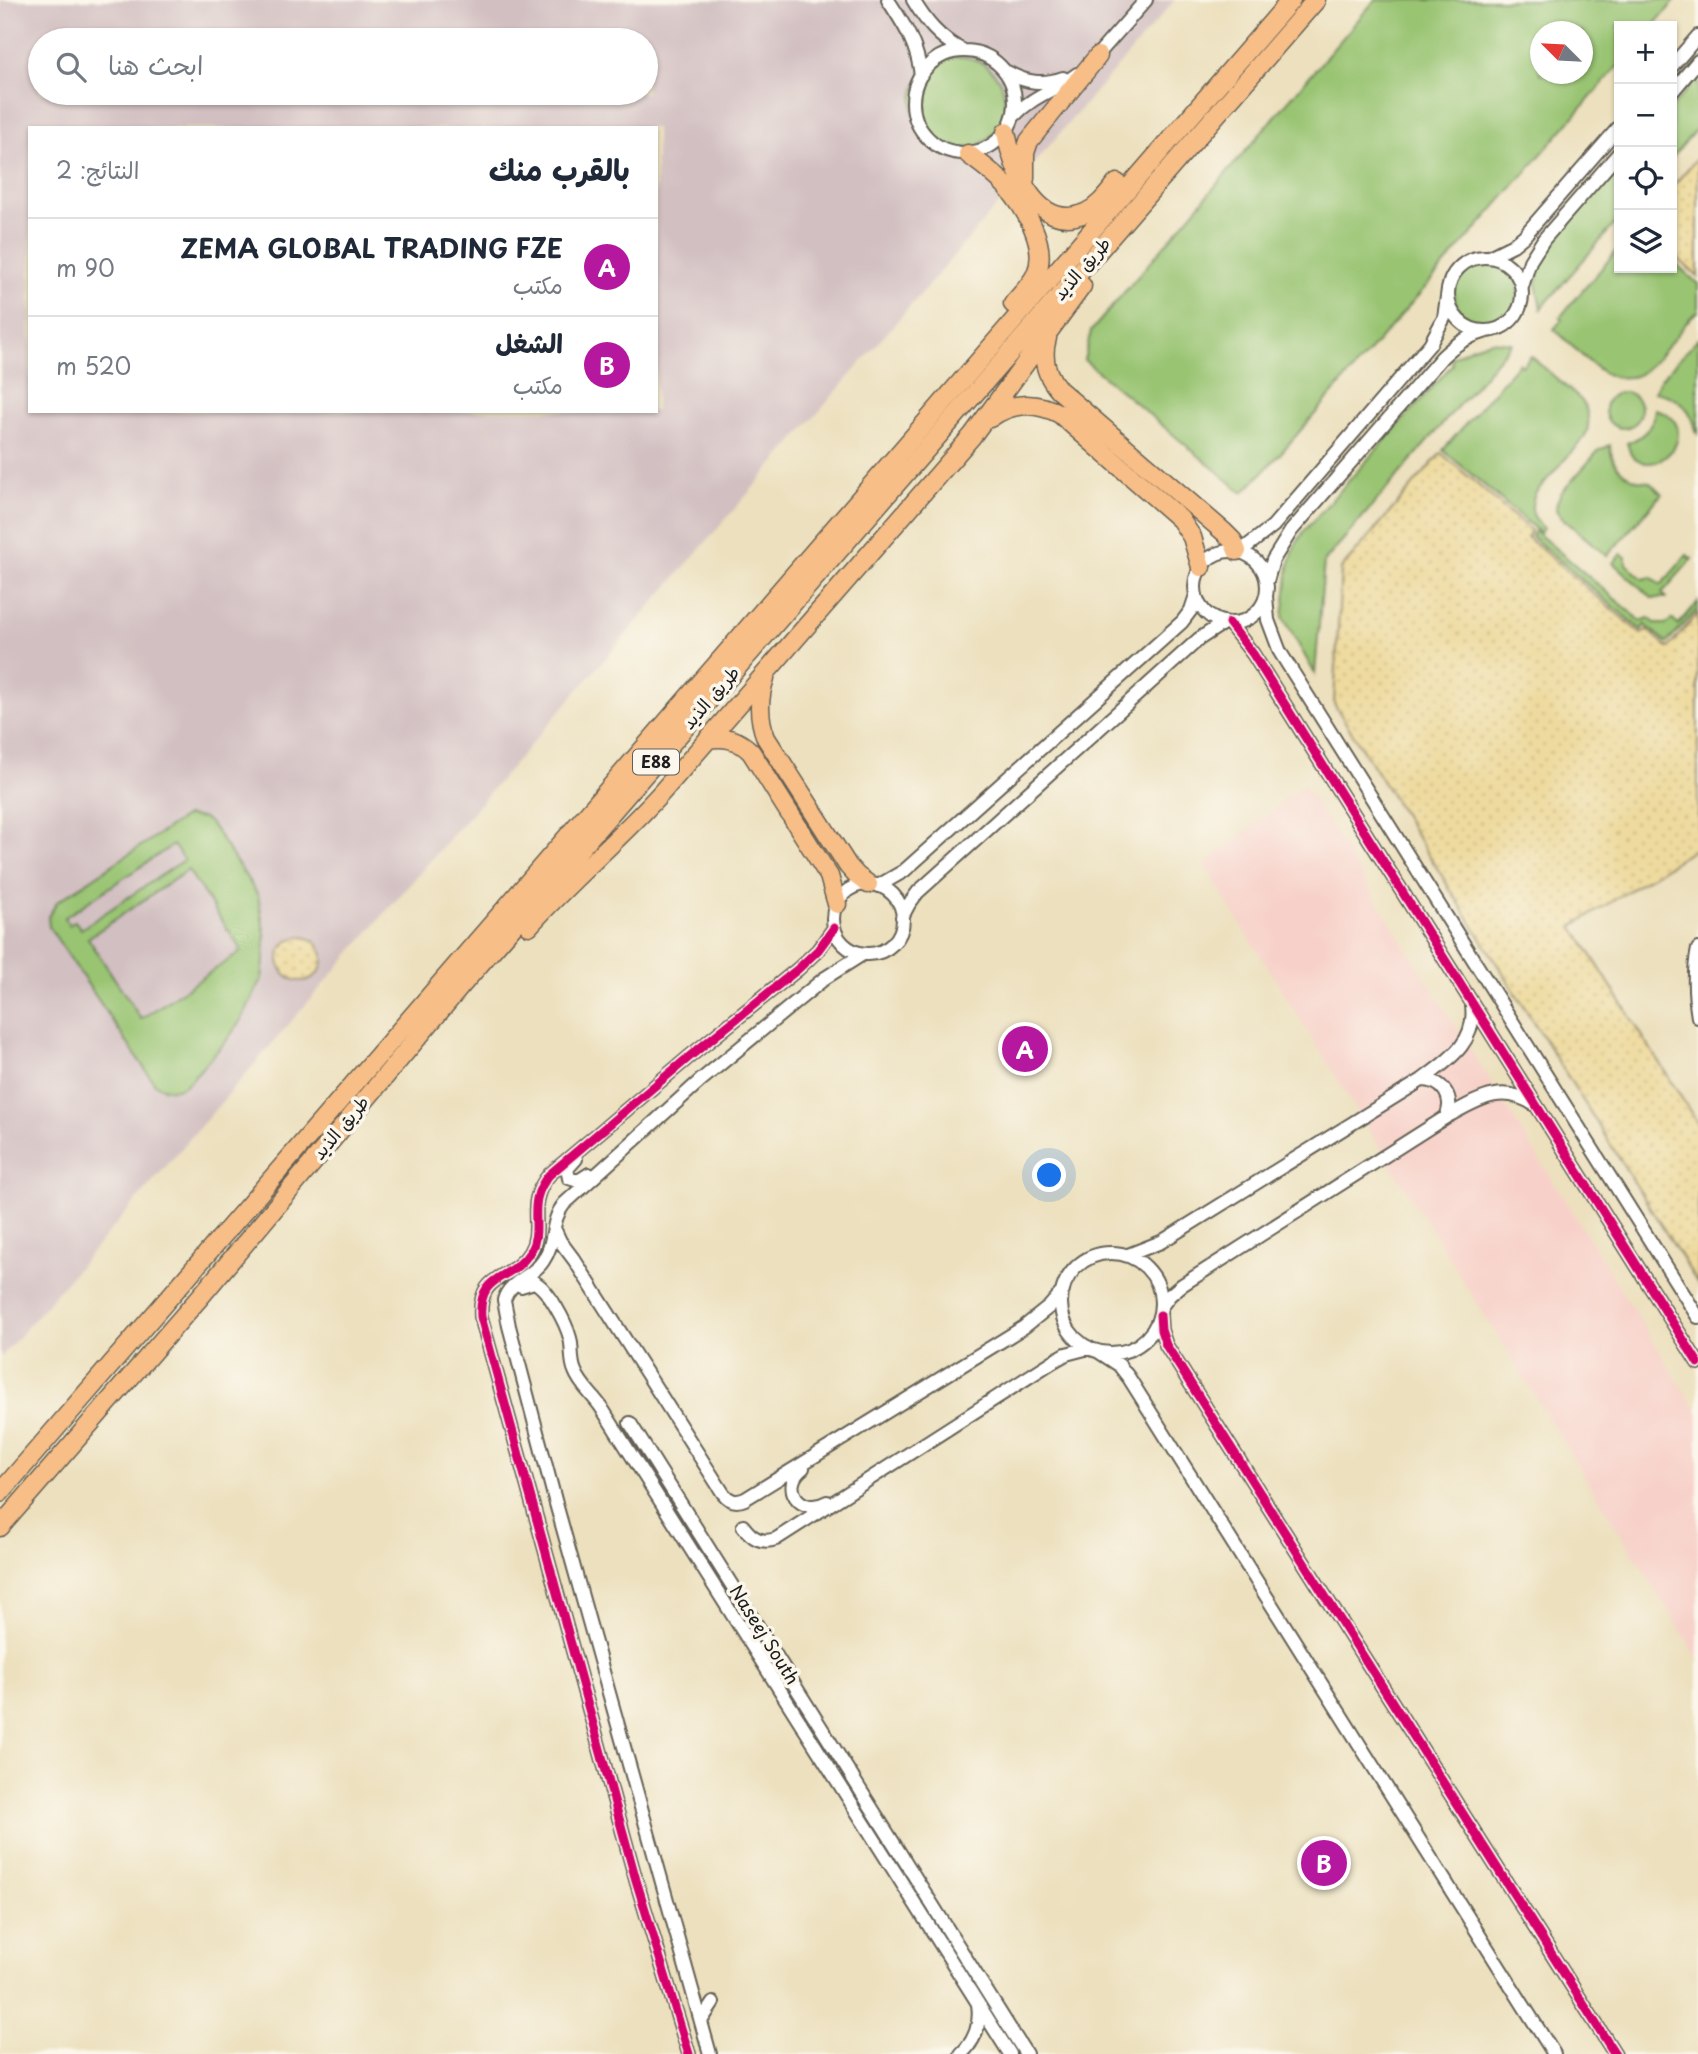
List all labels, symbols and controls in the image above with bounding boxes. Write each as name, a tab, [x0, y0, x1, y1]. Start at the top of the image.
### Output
north arrow	[1530, 21, 1593, 84]
map controls	[1614, 21, 1677, 273]
button: +	[1614, 21, 1677, 84]
search box	[28, 28, 658, 105]
text: ابحث هنا	[108, 45, 203, 84]
icon: search	[52, 48, 90, 86]
button: −	[1614, 84, 1677, 147]
text: بالقرب منك	[489, 146, 630, 191]
button: locate	[1614, 147, 1677, 210]
text: النتائج: 2	[56, 152, 139, 187]
button: layers	[1614, 210, 1677, 273]
text: ZEMA GLOBAL TRADING FZE	[181, 228, 563, 267]
street label: طريق الذيد	[1046, 230, 1116, 306]
text: 90 m	[56, 250, 115, 285]
text: A	[598, 250, 616, 285]
text: مكتب	[513, 267, 563, 302]
text: الشغل	[495, 323, 563, 362]
text: 520 m	[56, 348, 131, 383]
text: B	[599, 348, 615, 383]
text: مكتب	[513, 367, 563, 402]
street label: طريق الذيد	[675, 659, 745, 735]
road number: E88	[633, 750, 679, 775]
pin: A	[1002, 1023, 1048, 1075]
street label: طريق الذيد	[305, 1089, 375, 1165]
your location	[1032, 1158, 1066, 1192]
street label: Naseej South	[724, 1579, 807, 1689]
pin: B	[1301, 1837, 1347, 1889]

